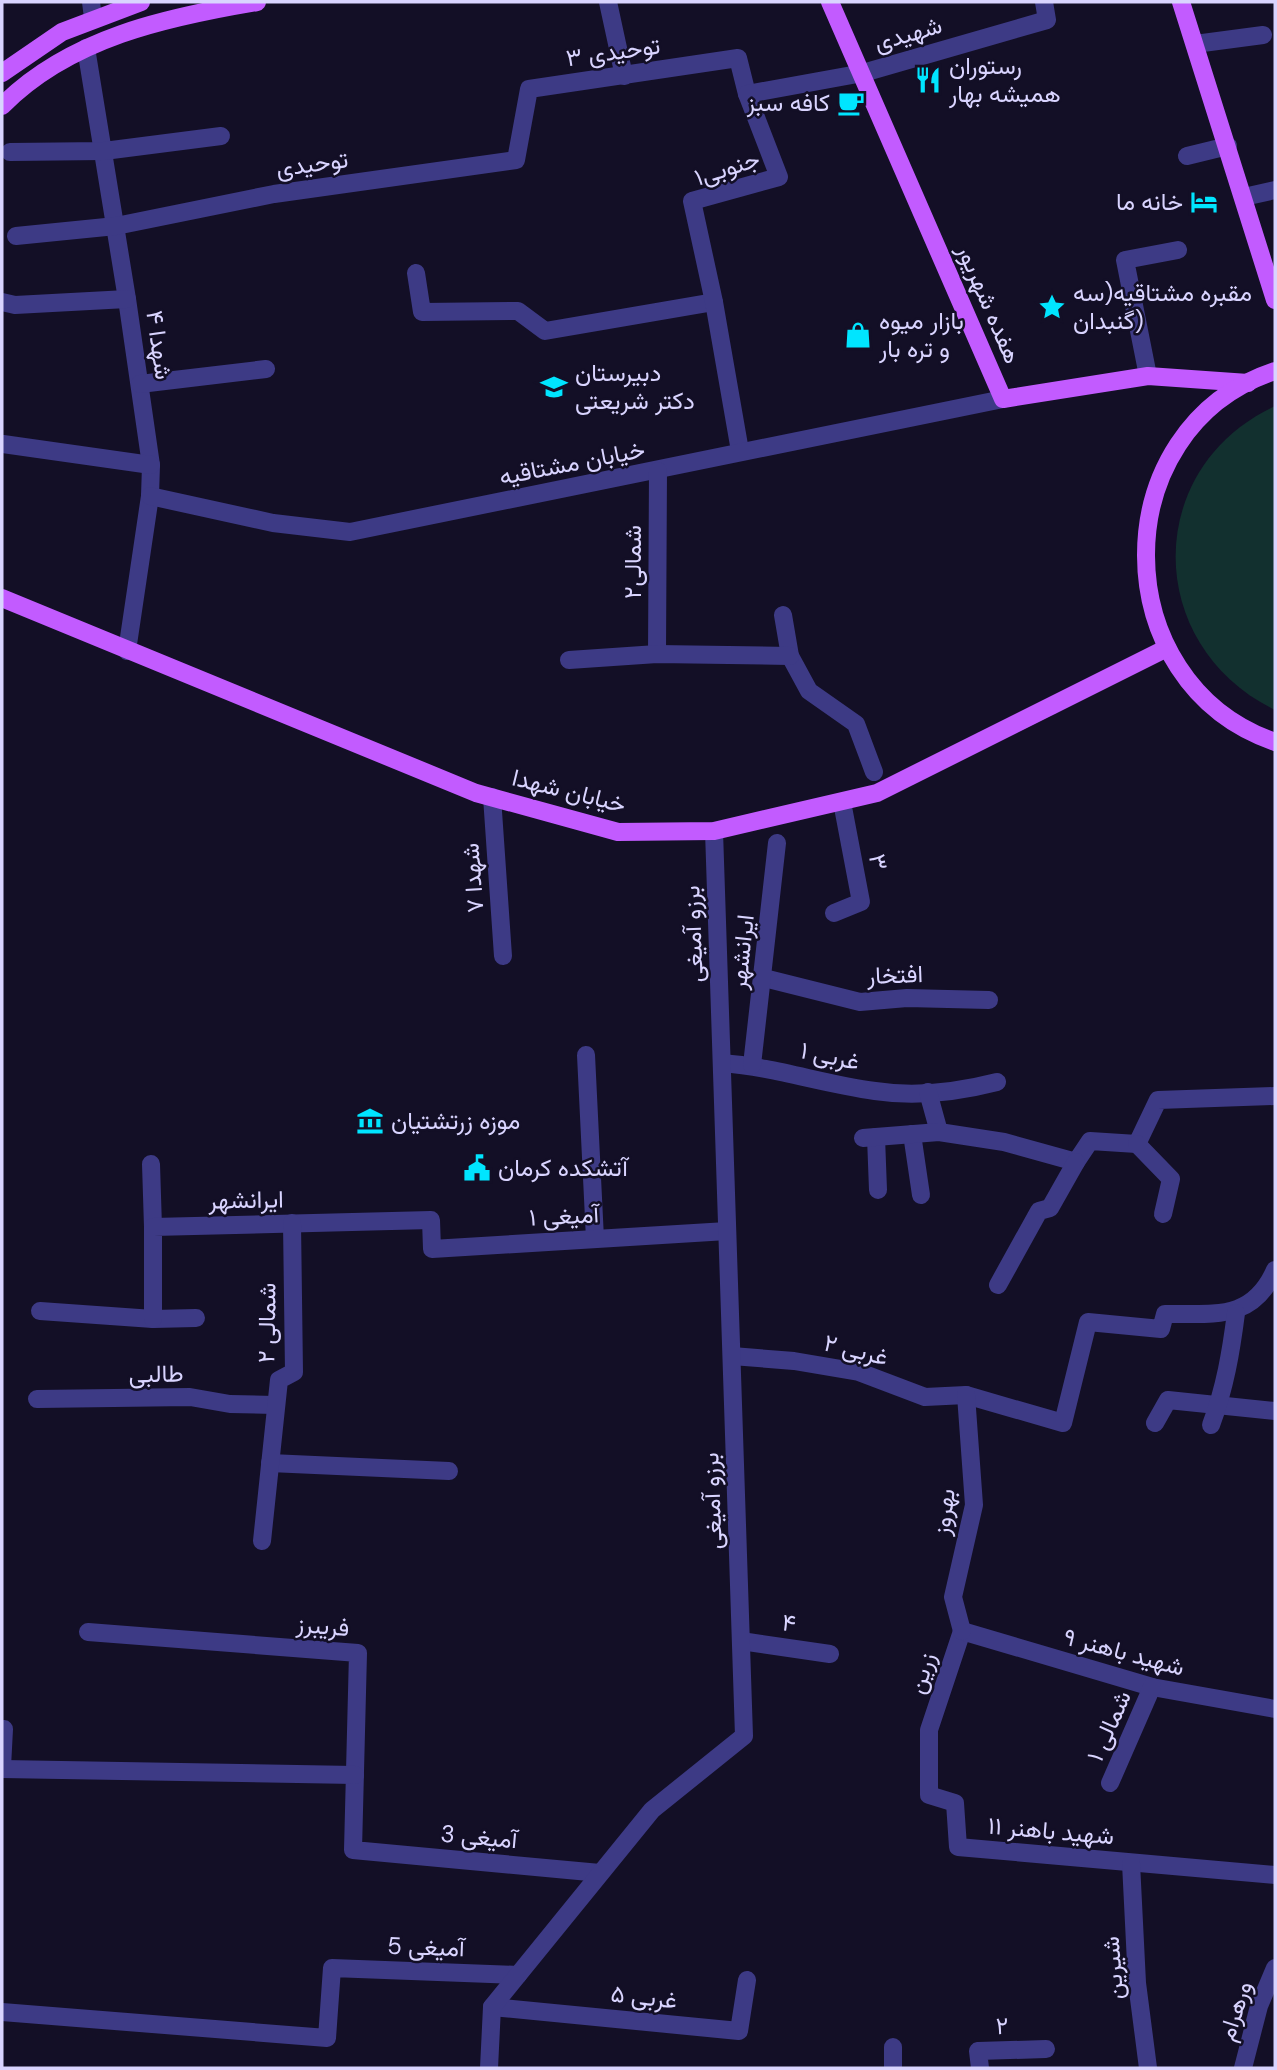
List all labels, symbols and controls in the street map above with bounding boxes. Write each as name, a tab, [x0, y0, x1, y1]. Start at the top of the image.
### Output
street label: شهیدی	[870, 9, 945, 58]
street label: توحیدی ۳	[564, 30, 662, 73]
place label: رستوران همیشه بهار	[948, 50, 1061, 109]
restaurant icon: رستوران همیشه بهار	[913, 65, 943, 95]
place label: کافه سبز	[746, 87, 830, 118]
cafe icon: کافه سبز	[836, 88, 866, 118]
street label: جنوبی۱	[690, 142, 763, 193]
street label: توحیدی	[274, 143, 350, 184]
place label: خانه ما	[1116, 186, 1183, 217]
hotel icon: خانه ما	[1189, 187, 1219, 217]
street label: هفده شهریور	[950, 238, 1028, 368]
place label: مقبره مشتاقیه(سه گنبدان)	[1073, 277, 1252, 336]
place icon: مقبره مشتاقیه(سه گنبدان)	[1037, 292, 1067, 322]
place label: بازار میوه و تره بار	[878, 305, 964, 364]
street label: شهدا ۴	[139, 308, 180, 381]
shop icon: بازار میوه و تره بار	[843, 320, 873, 350]
place label: دبیرستان دکتر شریعتی	[575, 357, 695, 416]
school or university icon: دبیرستان دکتر شریعتی	[539, 372, 569, 402]
street label: خیابان مشتاقیه	[496, 433, 647, 492]
street label: شمالی۲	[617, 525, 648, 599]
street label: خیابان شهدا	[509, 761, 629, 820]
street label: شهدا ۷	[455, 842, 490, 914]
street label: ۳	[862, 851, 895, 873]
street label: برزو آمیغی	[675, 885, 710, 983]
street label: ایرانشهر	[722, 913, 761, 992]
street label: افتخار	[865, 958, 924, 991]
street label: ۱ غربی	[798, 1034, 862, 1077]
place label: موزه زرتشتیان	[391, 1105, 520, 1136]
museum icon: موزه زرتشتیان	[355, 1106, 385, 1136]
place label: آتشکده کرمان	[498, 1152, 630, 1183]
public building icon: آتشکده کرمان	[462, 1153, 492, 1183]
street label: ایرانشهر	[207, 1183, 284, 1216]
street label: آمیغی ۱	[528, 1198, 602, 1233]
street label: ۲ شمالی	[250, 1283, 283, 1363]
street label: ۲ غربی	[821, 1327, 891, 1372]
street label: طالبی	[128, 1358, 184, 1389]
street label: برزو آمیغی	[694, 1452, 729, 1550]
street label: بهروز	[925, 1487, 962, 1538]
street label: ۴	[780, 1606, 798, 1639]
street label: فریبرز	[294, 1608, 351, 1643]
street label: شهید باهنر ۹	[1060, 1620, 1188, 1683]
street label: زرین	[900, 1648, 943, 1697]
street label: ۱ شمالی	[1079, 1685, 1138, 1766]
street label: شهید باهنر ۱۱	[987, 1810, 1115, 1851]
street label: آمیغی 3	[439, 1818, 521, 1856]
street label: آمیغی 5	[387, 1930, 468, 1963]
street label: شیرین	[1095, 1935, 1130, 2001]
street label: ورهرام	[1210, 1977, 1260, 2045]
street label: ۵ غربی	[609, 1978, 679, 2015]
street label: ۲	[995, 2010, 1009, 2041]

